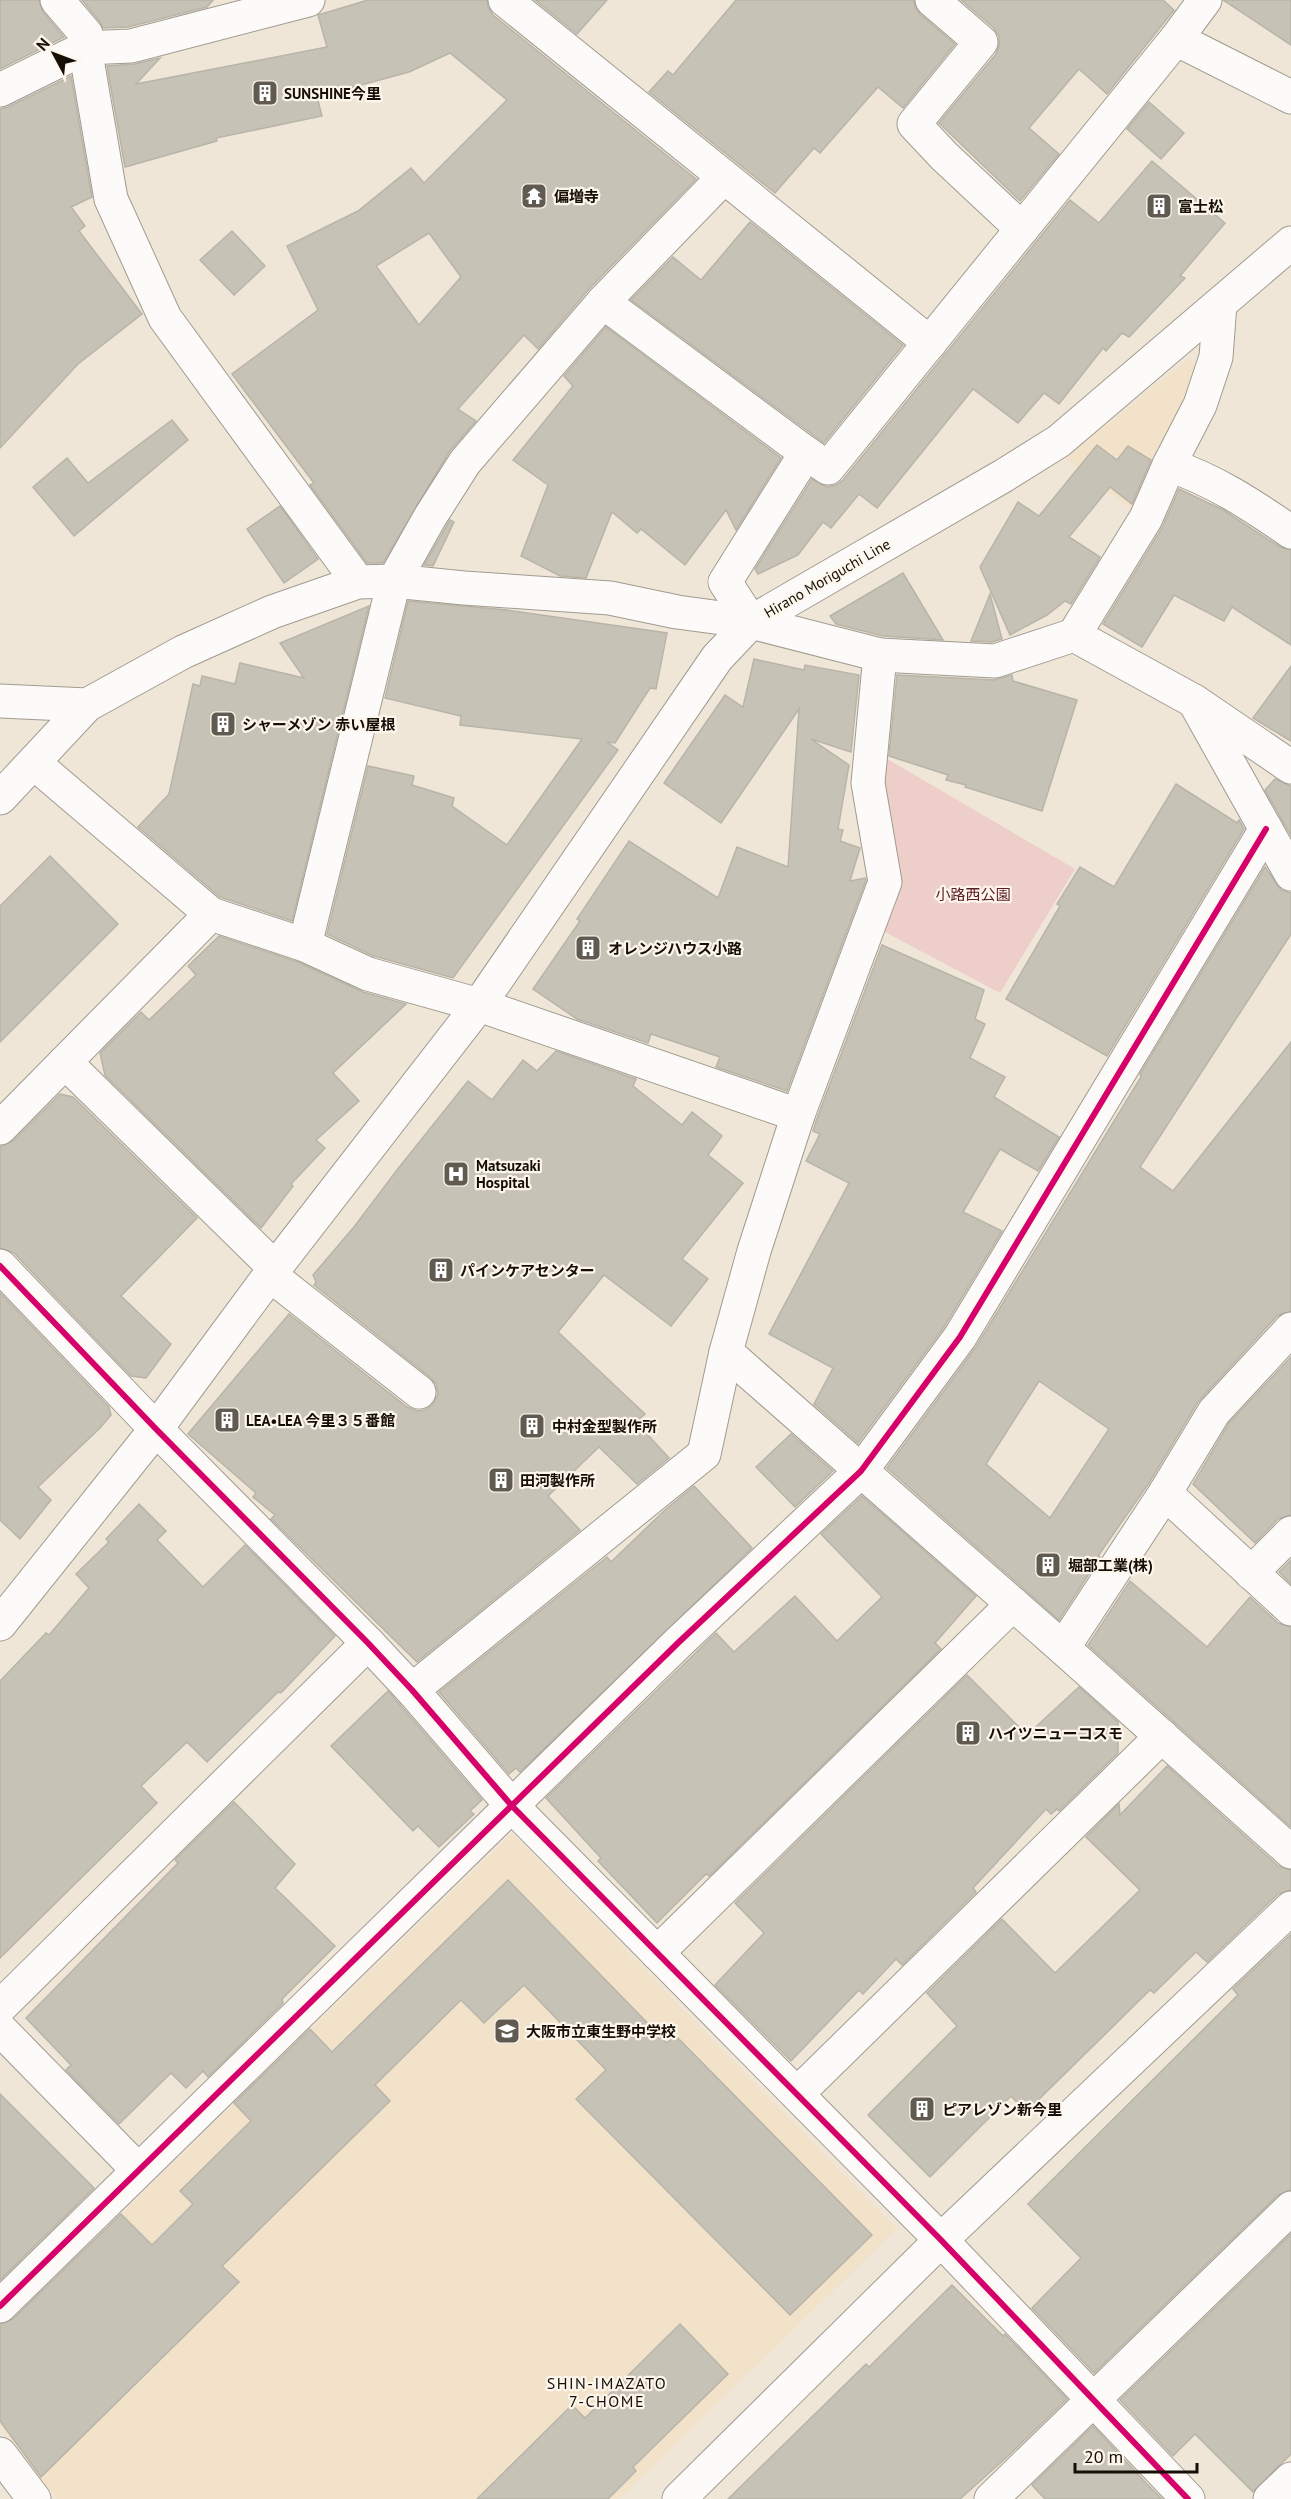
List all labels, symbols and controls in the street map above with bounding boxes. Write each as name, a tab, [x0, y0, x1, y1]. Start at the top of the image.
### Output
north arrow	[24, 24, 84, 84]
text: N	[32, 34, 54, 55]
building icon: SUNSHINE今里	[250, 78, 280, 108]
place label: SUNSHINE今里	[284, 84, 381, 103]
temple icon: 偏増寺	[519, 181, 549, 211]
place label: 偏増寺	[554, 187, 599, 206]
building icon: 富士松	[1144, 191, 1174, 221]
place label: 富士松	[1178, 197, 1223, 216]
street label: Hirano Moriguchi Line	[760, 534, 894, 622]
building icon: シャーメゾン 赤い屋根	[208, 709, 238, 739]
place label: シャーメゾン 赤い屋根	[242, 715, 395, 734]
park label: 小路西公園	[935, 885, 1011, 904]
building icon: オレンジハウス小路	[573, 933, 603, 963]
place label: オレンジハウス小路	[608, 939, 742, 958]
place label: Matsuzaki Hospital	[476, 1156, 541, 1192]
hospital icon: Matsuzaki Hospital	[441, 1159, 471, 1189]
building icon: パインケアセンター	[426, 1255, 456, 1285]
place label: パインケアセンター	[460, 1261, 595, 1280]
building icon: LEA•LEA 今里３５番館	[212, 1405, 242, 1435]
place label: LEA•LEA 今里３５番館	[246, 1411, 395, 1430]
building icon: 中村金型製作所	[517, 1411, 547, 1441]
place label: 中村金型製作所	[552, 1417, 657, 1436]
building icon: 田河製作所	[486, 1465, 516, 1495]
place label: 田河製作所	[520, 1471, 595, 1490]
building icon: 堀部工業(株)	[1033, 1550, 1063, 1580]
place label: 堀部工業(株)	[1068, 1556, 1153, 1575]
building icon: ハイツニューコスモ	[953, 1718, 983, 1748]
place label: ハイツニューコスモ	[988, 1724, 1123, 1743]
school or university icon: 大阪市立東生野中学校	[492, 2016, 522, 2046]
place label: 大阪市立東生野中学校	[526, 2022, 676, 2041]
building icon: ピアレゾン新今里	[907, 2094, 937, 2124]
place label: ピアレゾン新今里	[942, 2100, 1062, 2119]
district label: SHIN-IMAZATO 7-CHOME	[547, 2373, 667, 2411]
scale bar	[1075, 2436, 1196, 2474]
text: 20 m	[1084, 2445, 1123, 2468]

